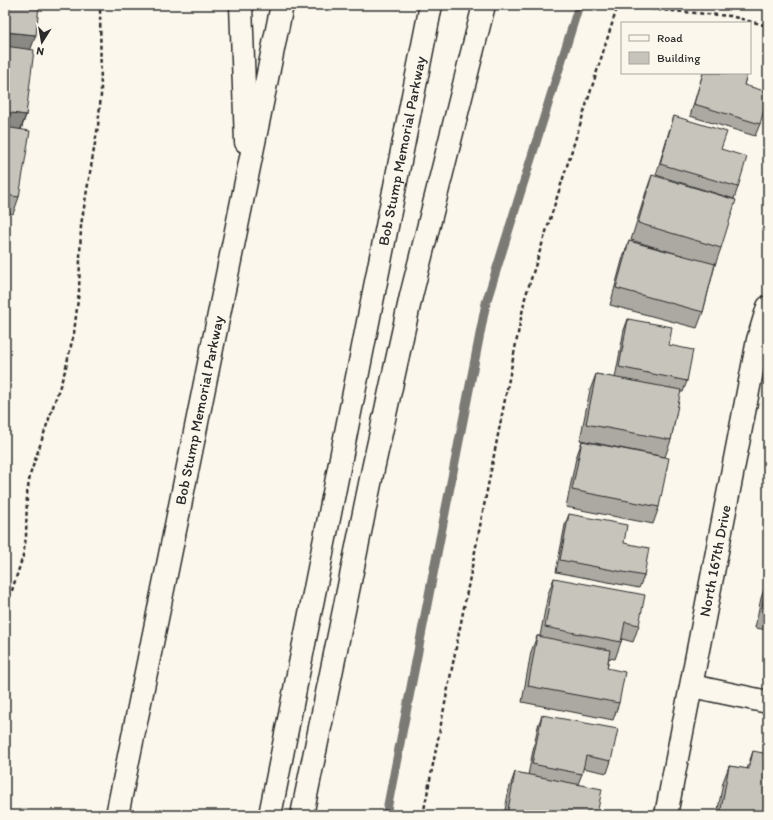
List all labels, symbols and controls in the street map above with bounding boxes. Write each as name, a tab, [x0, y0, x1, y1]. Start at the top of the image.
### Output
north arrow	[22, 22, 62, 62]
legend	[621, 22, 751, 74]
text: Road	[657, 31, 683, 45]
text: N	[35, 44, 45, 58]
text: Building	[657, 51, 701, 65]
street label: Bob Stump Memorial Parkway	[374, 55, 430, 247]
street label: Bob Stump Memorial Parkway	[171, 314, 227, 507]
street label: North 167th Drive	[696, 503, 735, 618]

